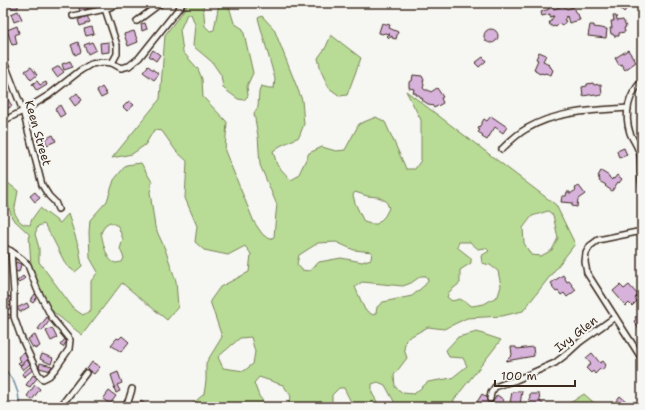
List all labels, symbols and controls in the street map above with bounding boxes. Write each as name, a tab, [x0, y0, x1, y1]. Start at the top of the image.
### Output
street label: Keen Street	[21, 98, 55, 168]
street label: Ivy Glen	[551, 312, 601, 356]
scale bar	[495, 362, 575, 388]
text: 100 m	[501, 368, 537, 384]

